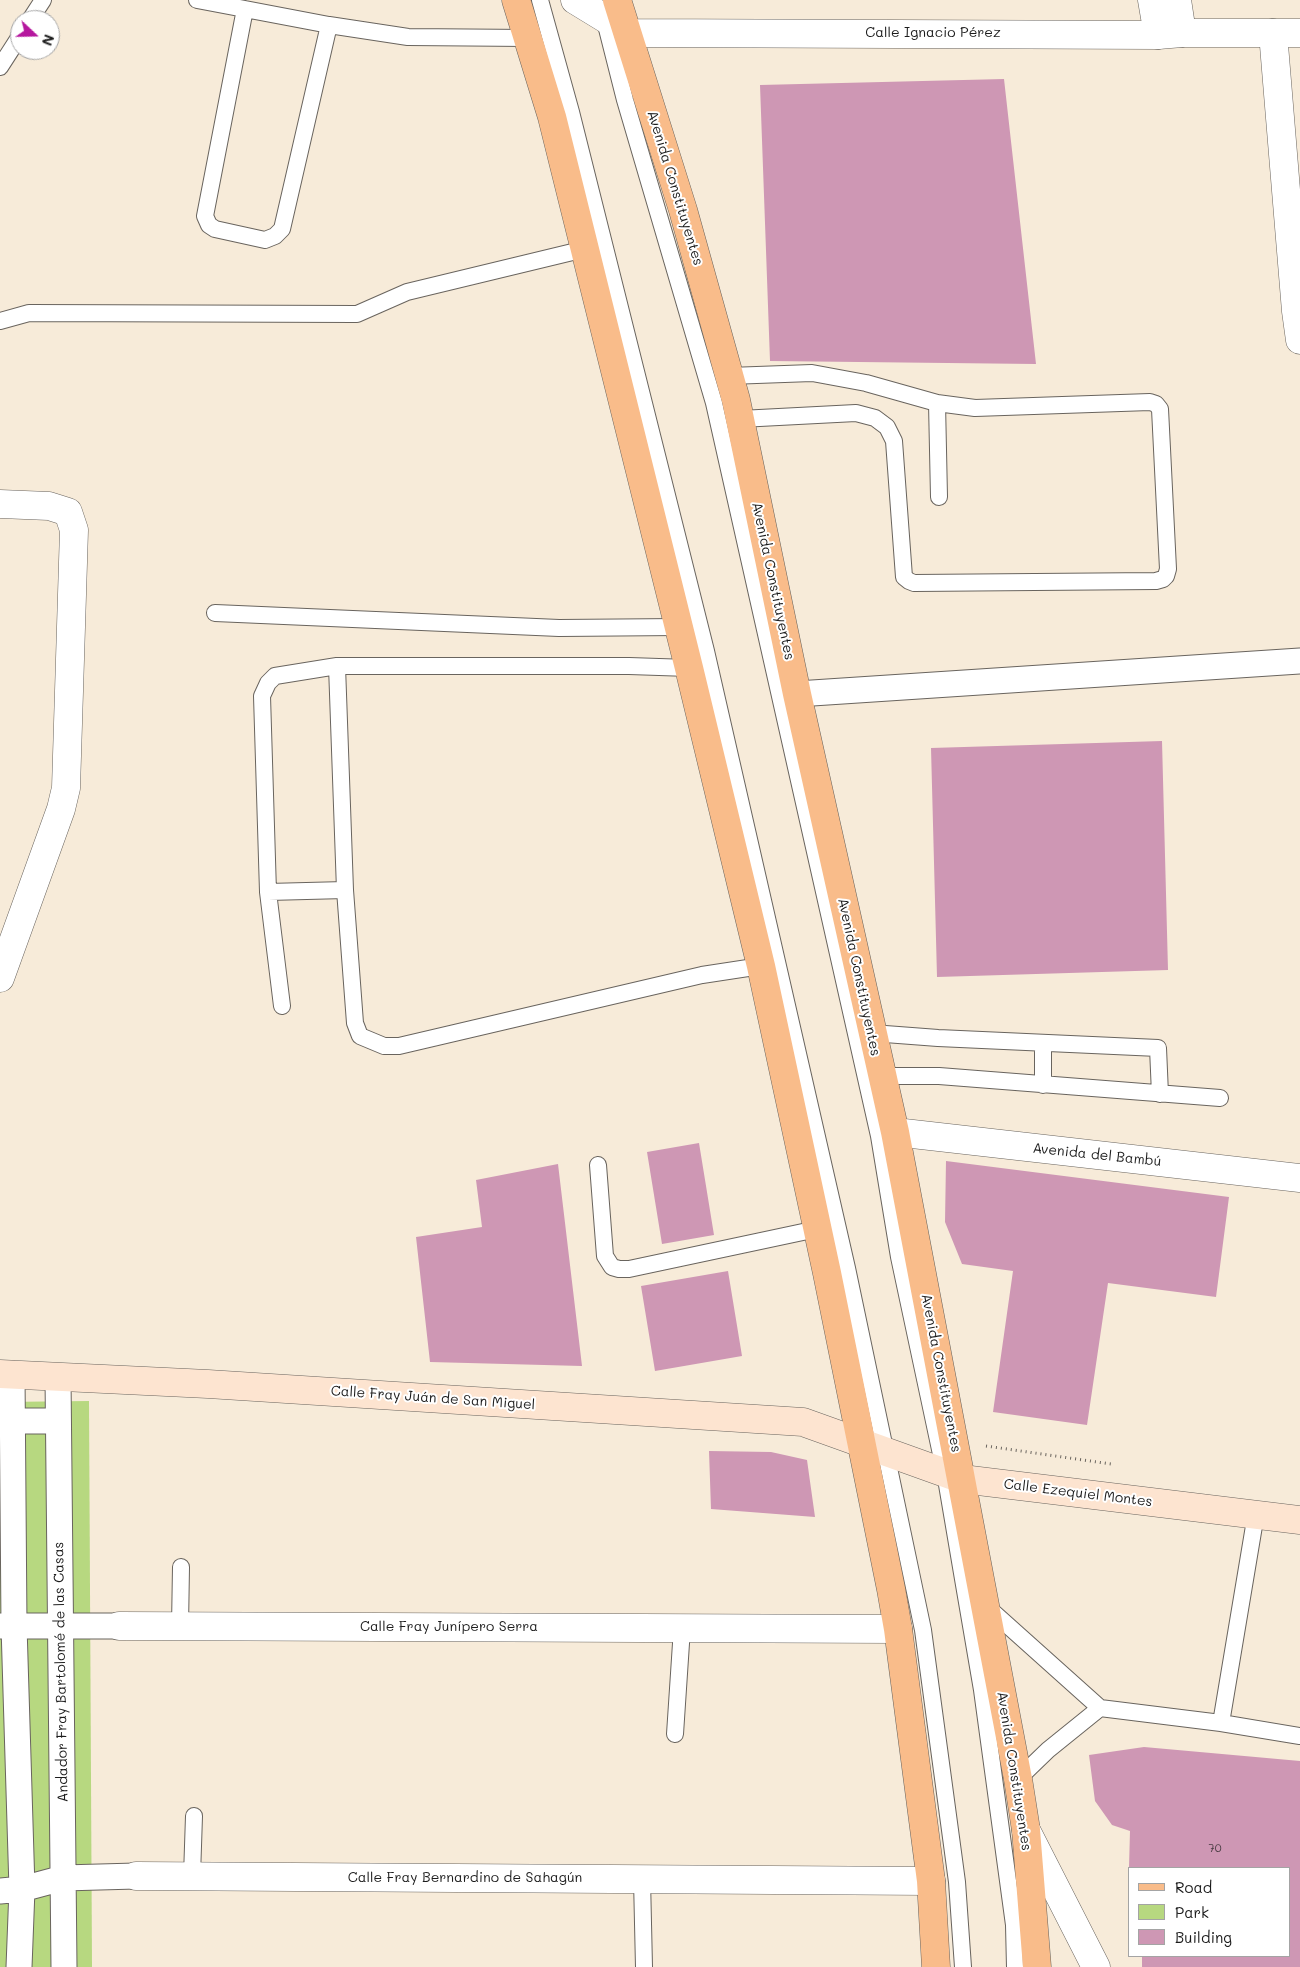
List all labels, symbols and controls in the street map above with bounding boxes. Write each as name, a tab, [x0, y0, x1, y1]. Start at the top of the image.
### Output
north arrow	[10, 10, 60, 60]
street label: Calle Ignacio Pérez	[865, 25, 1001, 41]
text: N	[38, 32, 59, 49]
street label: Avenida Constituyentes	[643, 109, 707, 267]
street label: Avenida Constituyentes	[748, 501, 798, 661]
street label: Avenida Constituyentes	[834, 897, 884, 1057]
street label: Avenida del Bambú	[1032, 1140, 1162, 1170]
street label: Avenida Constituyentes	[917, 1292, 965, 1454]
street label: Calle Fray Juán de San Miguel	[330, 1382, 536, 1414]
street label: Calle Ezequiel Montes	[1003, 1476, 1153, 1510]
street label: Andador Fray Bartolomé de las Casas	[50, 1542, 72, 1802]
street label: Calle Fray Junípero Serra	[360, 1619, 538, 1635]
street label: Avenida Constituyentes	[993, 1690, 1035, 1852]
house number: 70	[1209, 1842, 1221, 1856]
legend	[1128, 1867, 1290, 1957]
street label: Calle Fray Bernardino de Sahagún	[348, 1870, 582, 1886]
text: Road	[1175, 1877, 1212, 1897]
text: Park	[1175, 1902, 1209, 1922]
text: Building	[1175, 1927, 1232, 1947]

